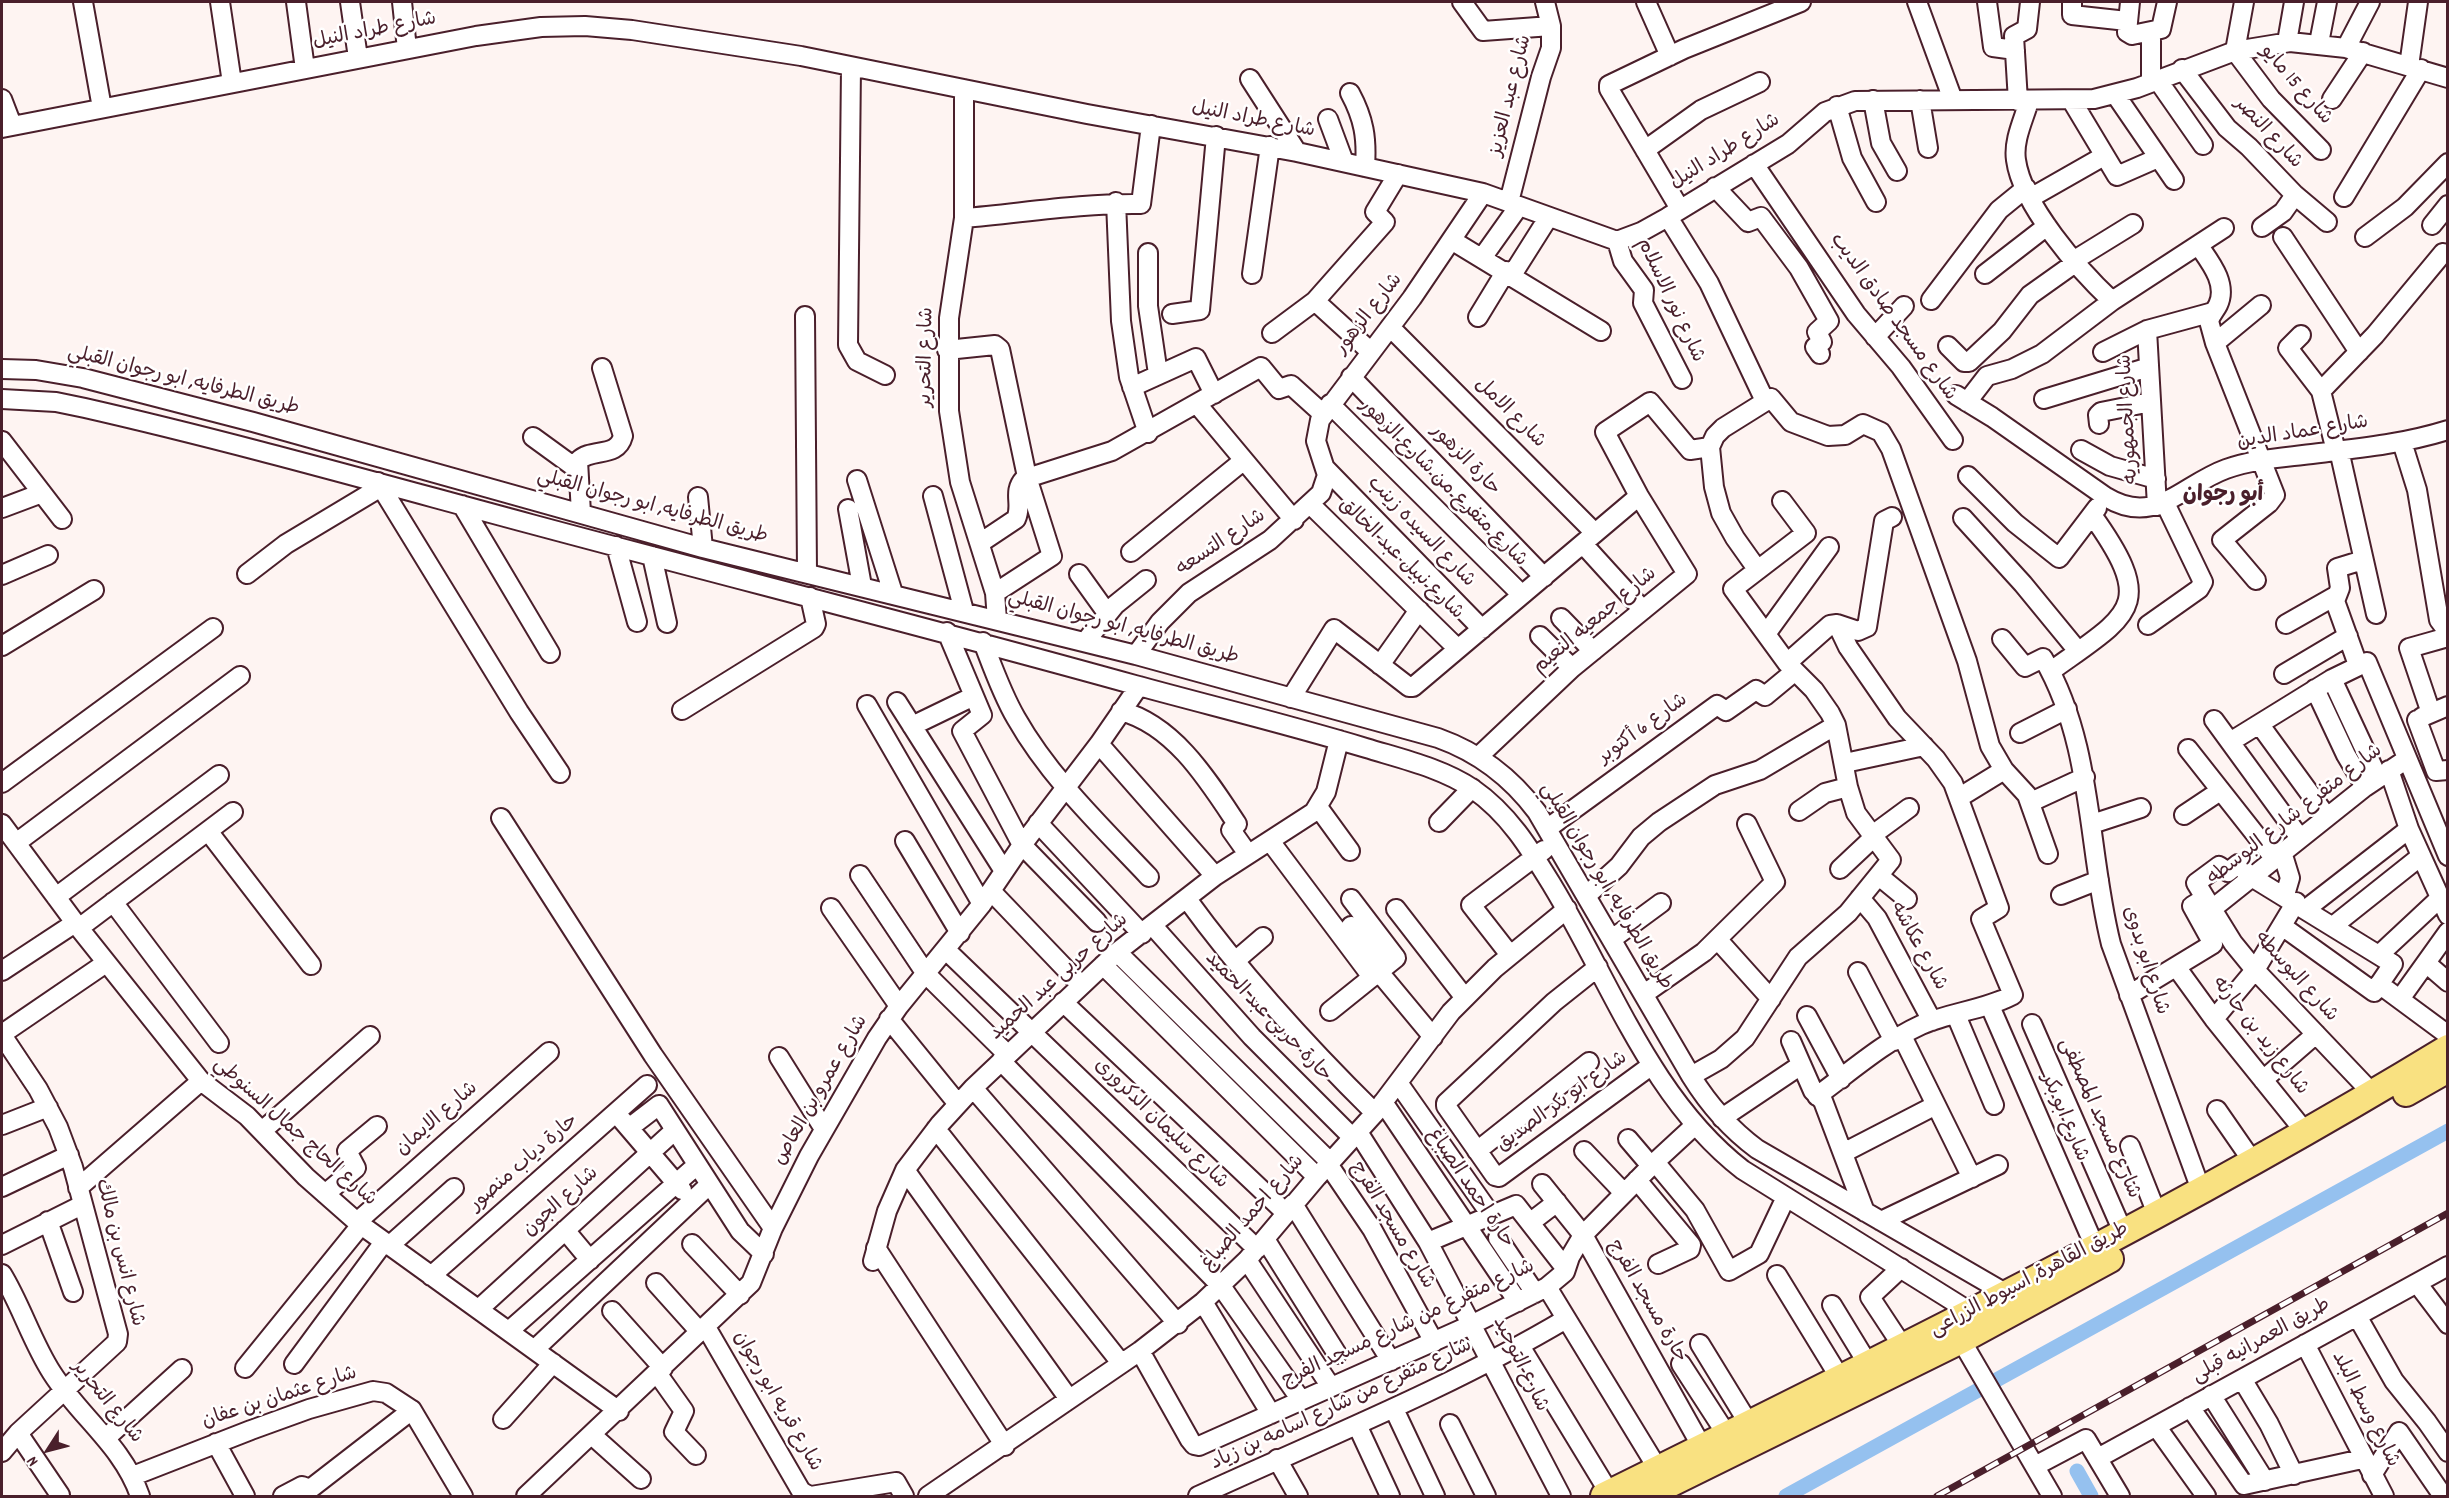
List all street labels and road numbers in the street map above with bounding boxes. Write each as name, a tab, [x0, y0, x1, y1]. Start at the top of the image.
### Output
street label: شارع طراد النيل	[311, 8, 439, 56]
street label: شارع عبد العزيز	[1485, 33, 1539, 159]
street label: شارع 15 مايو	[2254, 41, 2336, 131]
street label: شارع النصر	[2228, 93, 2306, 175]
street label: شارع طراد النيل	[1189, 97, 1317, 145]
street label: شارع طراد النيل	[1666, 110, 1786, 196]
street label: شارع مسجد صادق الديب	[1823, 230, 1961, 406]
street label: شارع نور الاسلام	[1630, 235, 1708, 367]
street label: شارع الزهور	[1331, 269, 1409, 361]
street label: شارع التحرير	[915, 307, 941, 407]
street label: طريق الطرفايه, ابو رجوان القبلي	[65, 342, 301, 422]
street label: شارع الجمهوريه	[2115, 354, 2145, 484]
street label: شارع الامل	[1468, 373, 1550, 455]
street label: شارع متفرع من شارع الزهور	[1353, 395, 1531, 573]
street label: شارع عماد الدين	[2236, 412, 2370, 456]
street label: حارة الزهور	[1424, 420, 1504, 502]
street label: طريق الطرفايه, ابو رجوان القبلي	[534, 466, 770, 550]
street label: شارع السيده زينب	[1361, 472, 1479, 594]
street label: شارع نبيل عبد الخالق	[1332, 494, 1468, 626]
street label: شارع التسعه	[1173, 505, 1271, 583]
street label: شارع جمعيه النعيم	[1529, 563, 1663, 681]
street label: طريق الطرفايه, ابو رجوان القبلي	[1005, 587, 1241, 671]
street label: شارع 6 أكتوبر	[1595, 689, 1693, 771]
street label: شارع متفرع شارع البوسطه	[2204, 740, 2388, 892]
street label: طريق الطرفايه, ابو رجوان القبلي	[1533, 779, 1677, 995]
street label: شارع عكاشه	[1883, 899, 1951, 995]
street label: شارع ابو بدوى	[2115, 904, 2173, 1018]
street label: شارع حربى عبد الحميد	[986, 909, 1134, 1047]
street label: شارع البوسطه	[2248, 928, 2342, 1028]
street label: حارة حربى عبد الحميد	[1199, 948, 1335, 1088]
street label: شارع زيد بن حارثه	[2205, 973, 2313, 1101]
street label: شارع عمرو بن العاص	[769, 1012, 875, 1170]
street label: شارع مسجد المصطفى	[2052, 1035, 2144, 1203]
street label: شارع ابو بكر الصديق	[1493, 1047, 1633, 1159]
street label: شارع الحاج جمال السنوطي	[207, 1053, 381, 1213]
street label: شارع سليمان الدكرورى	[1088, 1055, 1232, 1195]
street label: شارع ابو بكر	[2034, 1070, 2092, 1166]
street label: شارع الايمان	[392, 1078, 484, 1162]
street label: حارة دياب منصور	[466, 1110, 584, 1218]
street label: حارة احمد الصباغ	[1420, 1124, 1518, 1254]
street label: شارع احمد الصباغ	[1197, 1151, 1311, 1277]
street label: شارع مسجد الفرج	[1343, 1158, 1439, 1294]
street label: شارع الجون	[519, 1163, 605, 1243]
street label: شارع انس بن مالك	[88, 1177, 148, 1329]
street label: طريق القاهرة, اسيوط الزراعى	[1926, 1218, 2134, 1344]
street label: حارة مسجد الفرج	[1601, 1236, 1691, 1368]
street label: شارع متفرع من شارع مسجد الفرج	[1279, 1256, 1539, 1394]
street label: طريق العمرانيه قبلى	[2189, 1294, 2335, 1390]
street label: شارع التوحيد	[1486, 1313, 1552, 1417]
street label: شارع قريه ابو رجوان	[726, 1328, 826, 1476]
street label: شارع متفرع من شارع اسامه بن زياد	[1207, 1335, 1477, 1477]
street label: شارع وسط البلد	[2325, 1348, 2403, 1472]
street label: شارع التحرير	[65, 1357, 147, 1449]
street label: شارع عثمان بن عفان	[199, 1363, 361, 1435]

